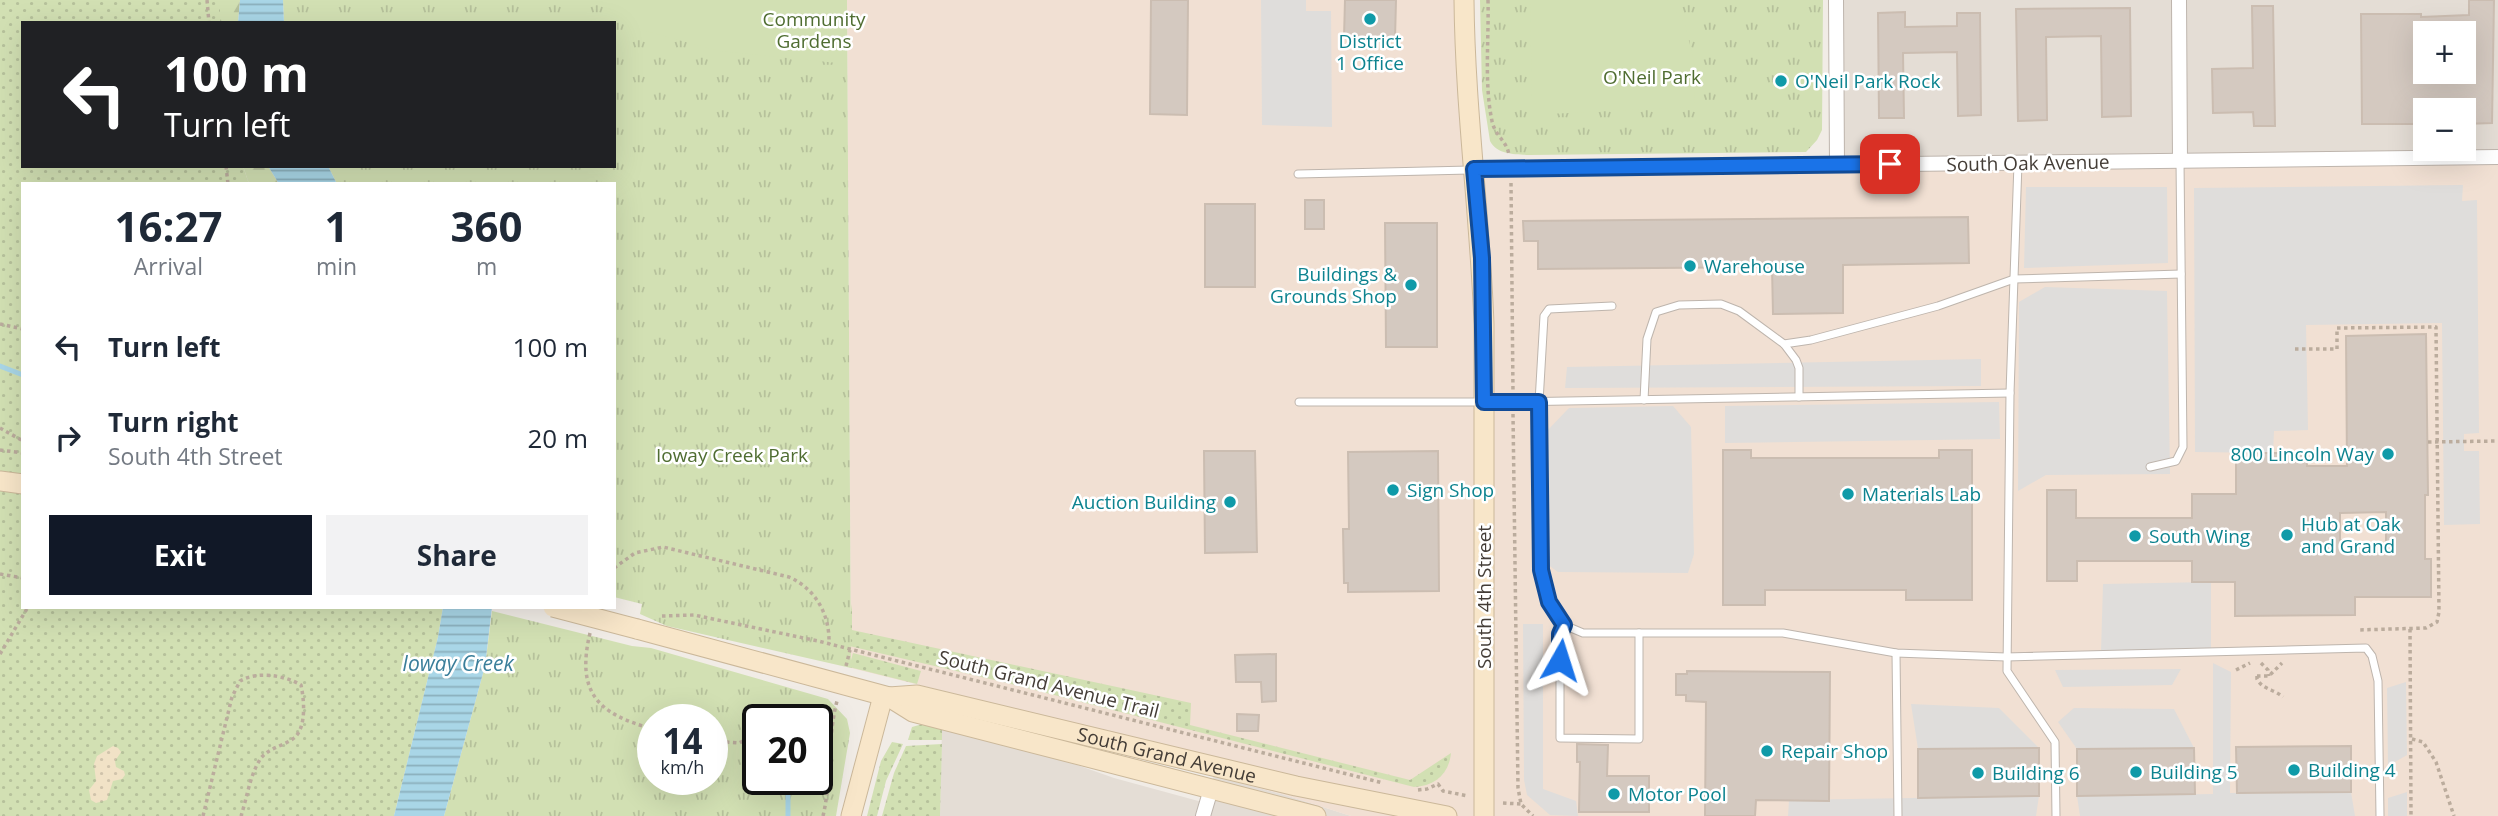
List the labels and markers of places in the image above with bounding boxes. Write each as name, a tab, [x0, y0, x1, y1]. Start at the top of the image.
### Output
marker: District 1 Office	[1362, 11, 1378, 27]
place label: District 1 Office	[1336, 28, 1404, 76]
place label: O'Neil Park Rock	[1795, 68, 1940, 94]
marker: O'Neil Park Rock	[1773, 73, 1789, 89]
pin	[1860, 134, 1920, 194]
place label: Warehouse	[1704, 253, 1805, 279]
marker: Warehouse	[1682, 258, 1698, 274]
place label: Buildings & Grounds Shop	[1270, 261, 1397, 309]
marker: Buildings & Grounds Shop	[1403, 277, 1419, 293]
place label: 800 Lincoln Way	[2231, 441, 2374, 467]
marker: 800 Lincoln Way	[2380, 446, 2396, 462]
place label: Sign Shop	[1407, 477, 1494, 503]
place label: Materials Lab	[1862, 481, 1981, 507]
marker: Sign Shop	[1385, 482, 1401, 498]
marker: Materials Lab	[1840, 486, 1856, 502]
place label: Auction Building	[1072, 489, 1216, 515]
marker: Auction Building	[1222, 494, 1238, 510]
place label: Hub at Oak and Grand	[2301, 511, 2401, 559]
place label: South Wing	[2149, 523, 2250, 549]
marker: Hub at Oak and Grand	[2279, 527, 2295, 543]
marker: South Wing	[2127, 528, 2143, 544]
place label: Repair Shop	[1781, 738, 1888, 764]
marker: Repair Shop	[1759, 743, 1775, 759]
place label: Building 4	[2308, 757, 2396, 783]
place label: Building 5	[2150, 759, 2238, 785]
place label: Building 6	[1992, 760, 2080, 786]
marker: Building 4	[2286, 762, 2302, 778]
marker: Building 5	[2128, 764, 2144, 780]
marker: Building 6	[1970, 765, 1986, 781]
place label: Motor Pool	[1628, 781, 1727, 807]
marker: Motor Pool	[1606, 786, 1622, 802]

